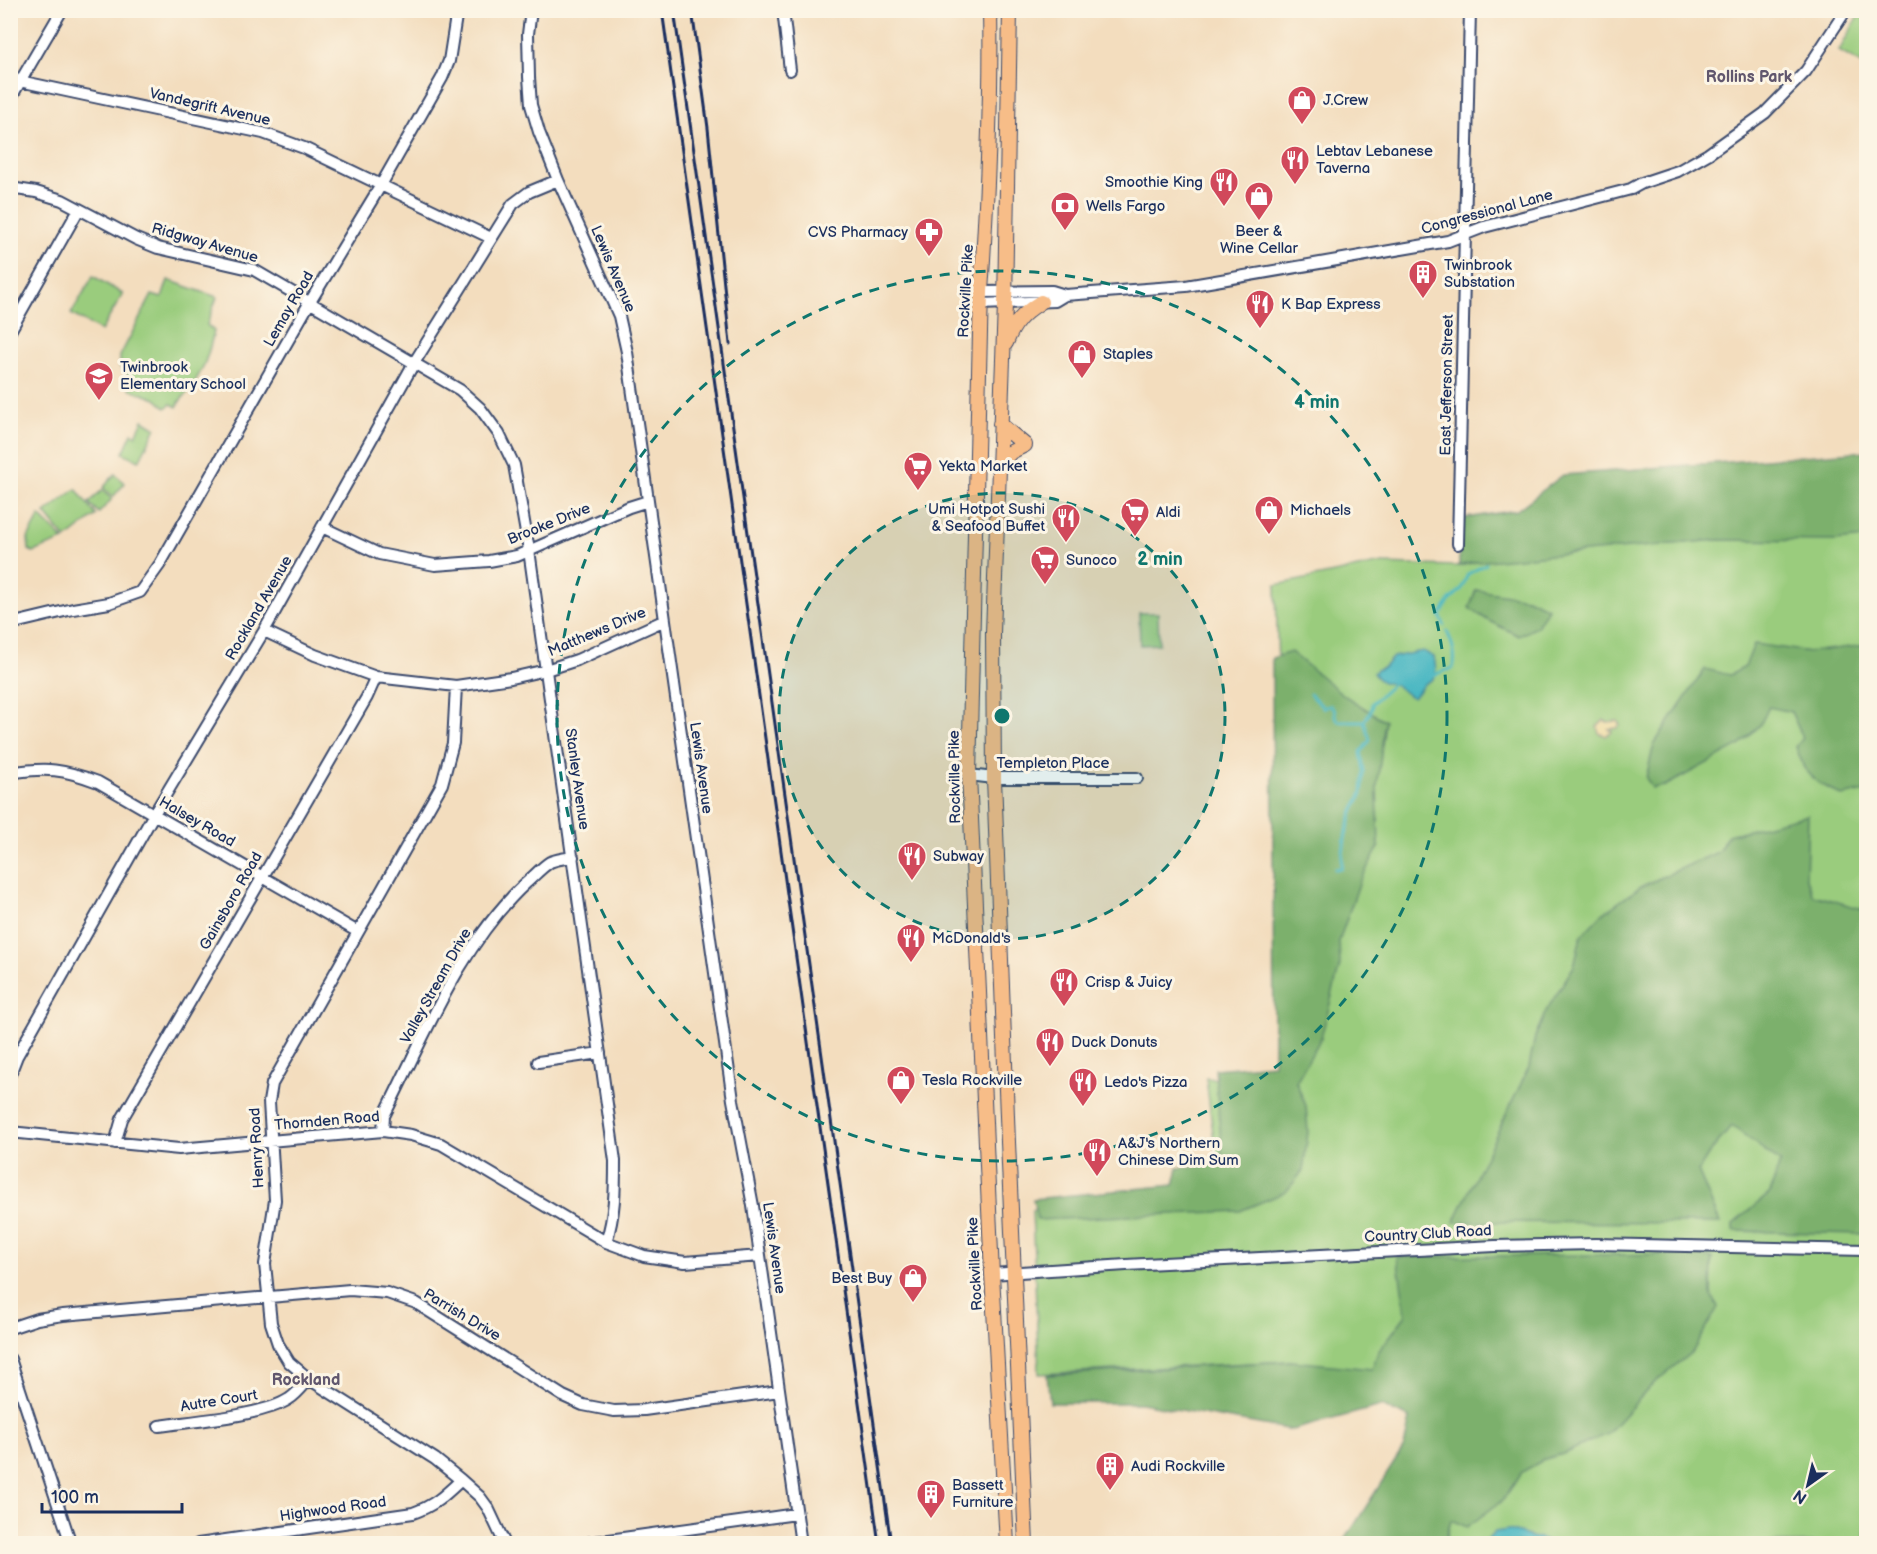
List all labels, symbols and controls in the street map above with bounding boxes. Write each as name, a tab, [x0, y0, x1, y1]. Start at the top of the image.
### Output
district label: Rollins Park	[1706, 68, 1793, 87]
street label: Vandegrift Avenue	[148, 84, 273, 130]
shop icon: J.Crew	[1286, 84, 1318, 126]
place label: J.Crew	[1323, 91, 1368, 110]
place label: Lebtav Lebanese Taverna	[1316, 142, 1433, 178]
restaurant icon: Lebtav Lebanese Taverna	[1279, 144, 1311, 186]
restaurant icon: Smoothie King	[1208, 166, 1240, 208]
place label: Smoothie King	[1105, 173, 1203, 192]
shop icon: Beer & Wine Cellar	[1243, 180, 1275, 222]
street label: Congressional Lane	[1419, 185, 1555, 239]
bank icon: Wells Fargo	[1049, 190, 1081, 232]
place label: Wells Fargo	[1086, 197, 1165, 216]
pharmacy icon: CVS Pharmacy	[913, 216, 945, 258]
street label: Ridgway Avenue	[149, 219, 261, 267]
place label: Beer & Wine Cellar	[1220, 222, 1299, 258]
street label: Lewis Avenue	[586, 223, 640, 315]
place label: CVS Pharmacy	[808, 223, 908, 242]
street label: Rockville Pike	[954, 244, 978, 338]
place label: Twinbrook Substation	[1444, 256, 1515, 292]
building icon: Twinbrook Substation	[1407, 258, 1439, 300]
street label: Lemay Road	[260, 268, 318, 350]
restaurant icon: K Bap Express	[1244, 288, 1276, 330]
place label: K Bap Express	[1281, 295, 1381, 314]
street label: East Jefferson Street	[1436, 314, 1458, 456]
shop icon: Staples	[1066, 338, 1098, 380]
place label: Staples	[1103, 345, 1154, 364]
place label: Twinbrook Elementary School	[120, 358, 246, 394]
school or university icon: Twinbrook Elementary School	[83, 360, 115, 402]
text: 4 min	[1294, 392, 1340, 413]
supermarket icon: Yekta Market	[902, 450, 934, 492]
place label: Yekta Market	[938, 457, 1028, 476]
shop icon: Michaels	[1253, 494, 1285, 536]
supermarket icon: Aldi	[1119, 496, 1151, 538]
street label: Brooke Drive	[505, 499, 593, 549]
place label: Umi Hotpot Sushi & Seafood Buffet	[928, 500, 1045, 536]
place label: Michaels	[1290, 501, 1351, 520]
restaurant icon: Umi Hotpot Sushi & Seafood Buffet	[1050, 502, 1082, 544]
place label: Aldi	[1156, 503, 1181, 522]
supermarket icon: Sunoco	[1029, 544, 1061, 586]
text: 2 min	[1137, 549, 1183, 570]
place label: Sunoco	[1066, 551, 1117, 570]
street label: Rockland Avenue	[221, 552, 297, 664]
street label: Matthews Drive	[545, 603, 649, 661]
centre of rings	[992, 706, 1012, 726]
street label: Lewis Avenue	[685, 721, 717, 815]
street label: Stanley Avenue	[560, 727, 594, 831]
street label: Rockville Pike	[945, 730, 965, 824]
street label: Templeton Place	[997, 754, 1109, 773]
street label: Halsey Road	[155, 792, 239, 852]
restaurant icon: Subway	[896, 840, 928, 882]
place label: Subway	[933, 847, 984, 866]
street label: Gainsboro Road	[195, 849, 267, 953]
restaurant icon: McDonald's	[895, 922, 927, 964]
street label: Valley Stream Drive	[396, 925, 476, 1047]
place label: McDonald's	[932, 929, 1011, 948]
restaurant icon: Crisp & Juicy	[1048, 966, 1080, 1008]
place label: Crisp & Juicy	[1085, 973, 1173, 992]
restaurant icon: Duck Donuts	[1034, 1026, 1066, 1068]
place label: Duck Donuts	[1071, 1033, 1158, 1052]
shop icon: Tesla Rockville	[885, 1064, 917, 1106]
restaurant icon: Ledo's Pizza	[1067, 1066, 1099, 1108]
place label: Tesla Rockville	[922, 1071, 1022, 1090]
place label: Ledo's Pizza	[1104, 1073, 1187, 1092]
street label: Henry Road	[245, 1107, 269, 1189]
street label: Thornden Road	[274, 1107, 380, 1135]
place label: A&J's Northern Chinese Dim Sum	[1118, 1134, 1239, 1170]
restaurant icon: A&J's Northern Chinese Dim Sum	[1081, 1136, 1113, 1178]
street label: Lewis Avenue	[758, 1201, 790, 1295]
street label: Rockville Pike	[963, 1217, 987, 1311]
street label: Country Club Road	[1364, 1221, 1492, 1247]
shop icon: Best Buy	[897, 1262, 929, 1304]
place label: Best Buy	[831, 1269, 892, 1288]
street label: Parrish Drive	[420, 1285, 504, 1346]
district label: Rockland	[272, 1371, 340, 1390]
street label: Autre Court	[179, 1385, 259, 1416]
building icon: Audi Rockville	[1094, 1450, 1126, 1492]
north arrow	[1778, 1455, 1838, 1515]
place label: Audi Rockville	[1131, 1457, 1225, 1476]
scale bar	[42, 1476, 182, 1514]
place label: Bassett Furniture	[952, 1476, 1014, 1512]
building icon: Bassett Furniture	[915, 1478, 947, 1520]
text: N	[1790, 1485, 1811, 1507]
text: 100 m	[51, 1487, 99, 1508]
street label: Highwood Road	[279, 1492, 387, 1526]

